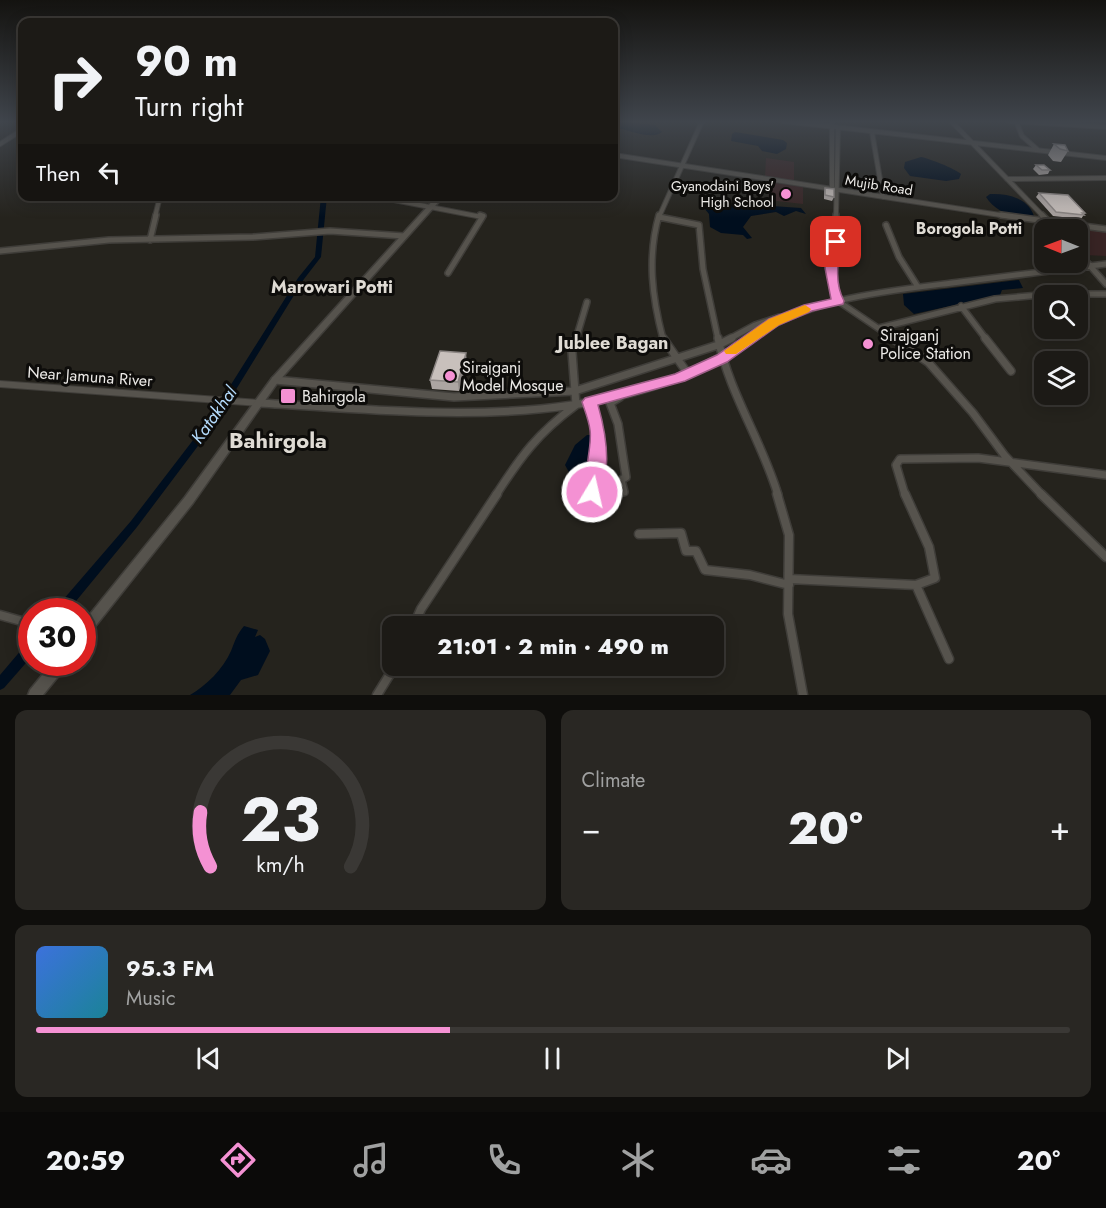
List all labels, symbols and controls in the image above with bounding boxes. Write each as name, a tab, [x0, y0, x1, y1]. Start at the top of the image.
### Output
text: 90 m	[135, 31, 238, 92]
icon: right	[36, 42, 114, 120]
text: Turn right	[135, 87, 243, 126]
icon: left	[93, 156, 126, 189]
text: Then	[36, 157, 81, 189]
street label: Mujib Road	[844, 170, 914, 200]
place label: Gyanodaini Boys' High School	[671, 176, 774, 212]
marker: Gyanodaini Boys' High School	[779, 187, 793, 201]
pin	[810, 216, 861, 267]
district label: Borogola Potti	[916, 217, 1022, 240]
north arrow	[1034, 219, 1088, 273]
map controls	[1034, 219, 1088, 405]
icon: arrive	[819, 225, 852, 258]
district label: Marowari Potti	[271, 274, 393, 300]
button: search	[1034, 285, 1088, 339]
place label: Sirajganj Police Station	[880, 324, 971, 365]
district label: Jublee Bagan	[555, 330, 668, 356]
marker: Sirajganj Police Station	[861, 337, 875, 351]
button: layers	[1034, 351, 1088, 405]
place label: Sirajganj Model Mosque	[462, 356, 563, 397]
street label: Near Jamuna River	[27, 361, 154, 392]
marker: Sirajganj Model Mosque	[443, 369, 457, 383]
water label: Katakhal	[185, 380, 244, 449]
place label: Bahirgola	[302, 385, 366, 408]
marker: Bahirgola	[279, 387, 297, 405]
district label: Bahirgola	[229, 424, 327, 456]
position arrow	[560, 460, 624, 524]
speed limit sign: 30	[18, 598, 96, 676]
text: 21:01 · 2 min · 490 m	[437, 630, 669, 662]
text: Climate	[582, 766, 645, 795]
text: 23	[240, 774, 320, 864]
text: 20°	[788, 796, 863, 861]
text: −	[582, 805, 601, 852]
text: +	[1050, 805, 1070, 852]
text: km/h	[256, 849, 304, 880]
text: 95.3 FM	[126, 952, 214, 984]
text: Music	[126, 984, 176, 1013]
icon: previous	[192, 1042, 225, 1075]
icon: pause	[536, 1042, 569, 1075]
icon: next	[881, 1042, 914, 1075]
icon: directions	[217, 1139, 259, 1181]
icon: music	[350, 1139, 392, 1181]
icon: phone	[483, 1139, 525, 1181]
icon: climate	[617, 1139, 659, 1181]
icon: car	[750, 1139, 792, 1181]
icon: filters	[883, 1139, 925, 1181]
text: 20:59	[46, 1141, 125, 1180]
text: 20°	[1017, 1141, 1060, 1180]

